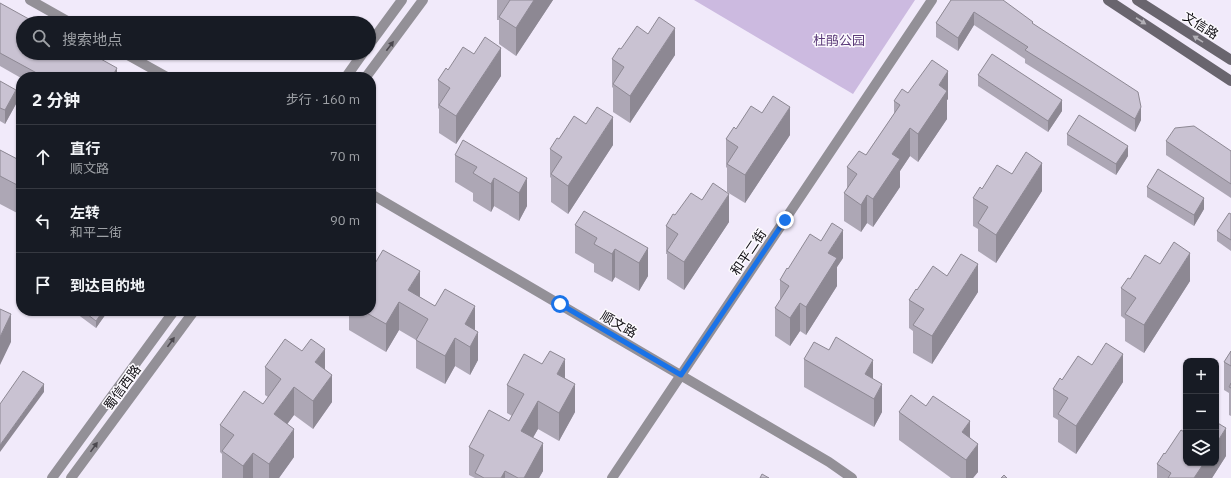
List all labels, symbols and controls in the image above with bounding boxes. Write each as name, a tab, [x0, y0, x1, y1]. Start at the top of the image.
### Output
street label: 文信路	[1180, 8, 1222, 43]
search box	[16, 16, 376, 60]
one-way arrow	[1135, 18, 1147, 25]
icon: search	[30, 27, 52, 49]
text: 搜索地点	[62, 30, 122, 49]
park label: 杜鹃公园	[813, 32, 865, 49]
one-way arrow	[1192, 35, 1204, 42]
one-way arrow	[385, 40, 394, 51]
text: 2 分钟	[32, 89, 80, 111]
text: 步行 · 160 m	[286, 91, 360, 108]
text: 直行	[70, 139, 100, 158]
icon: ahead	[32, 146, 54, 168]
text: 70 m	[330, 148, 360, 165]
text: 顺文路	[70, 160, 109, 177]
text: 左转	[70, 203, 100, 222]
icon: left	[32, 210, 54, 232]
route end	[776, 211, 794, 229]
text: 90 m	[330, 212, 360, 229]
text: 和平二街	[70, 224, 122, 241]
street label: 和平二街	[727, 226, 770, 279]
icon: arrive	[32, 274, 54, 296]
text: 到达目的地	[70, 276, 145, 295]
route start	[551, 295, 569, 313]
street label: 顺文路	[598, 307, 640, 342]
one-way arrow	[167, 337, 175, 347]
map controls	[1183, 358, 1219, 466]
button: +	[1183, 358, 1219, 394]
street label: 蜀信西路	[100, 361, 145, 413]
button: −	[1183, 394, 1219, 430]
button: layers	[1183, 430, 1219, 466]
one-way arrow	[90, 441, 98, 452]

